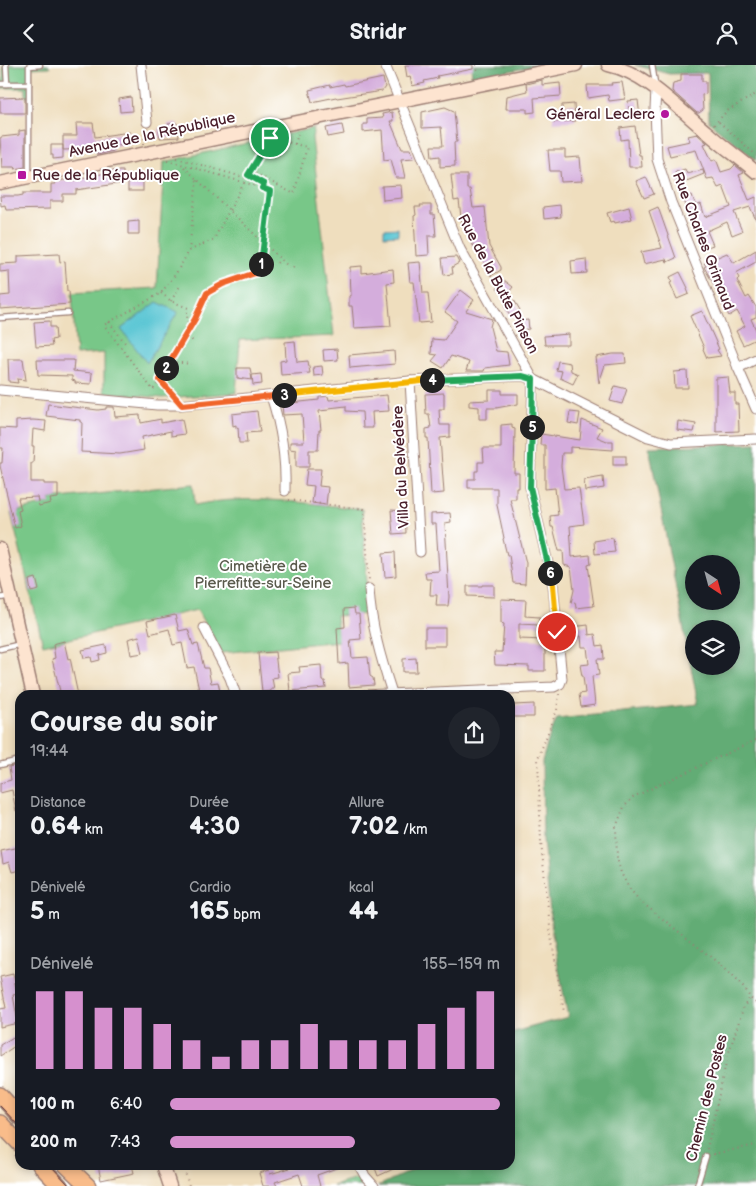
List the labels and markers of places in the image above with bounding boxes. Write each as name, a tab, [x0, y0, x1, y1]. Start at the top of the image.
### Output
place label: Général Leclerc	[546, 105, 655, 124]
marker: Général Leclerc	[659, 108, 671, 120]
pin	[249, 117, 291, 159]
place label: Rue de la République	[32, 166, 179, 185]
marker: Rue de la République	[16, 169, 28, 181]
pin: 1	[248, 251, 274, 277]
pin: 2	[154, 355, 178, 381]
pin: 4	[420, 367, 444, 393]
pin: 3	[272, 383, 296, 407]
pin: 5	[520, 415, 544, 439]
pin: 6	[538, 561, 562, 585]
pin	[536, 611, 578, 653]

